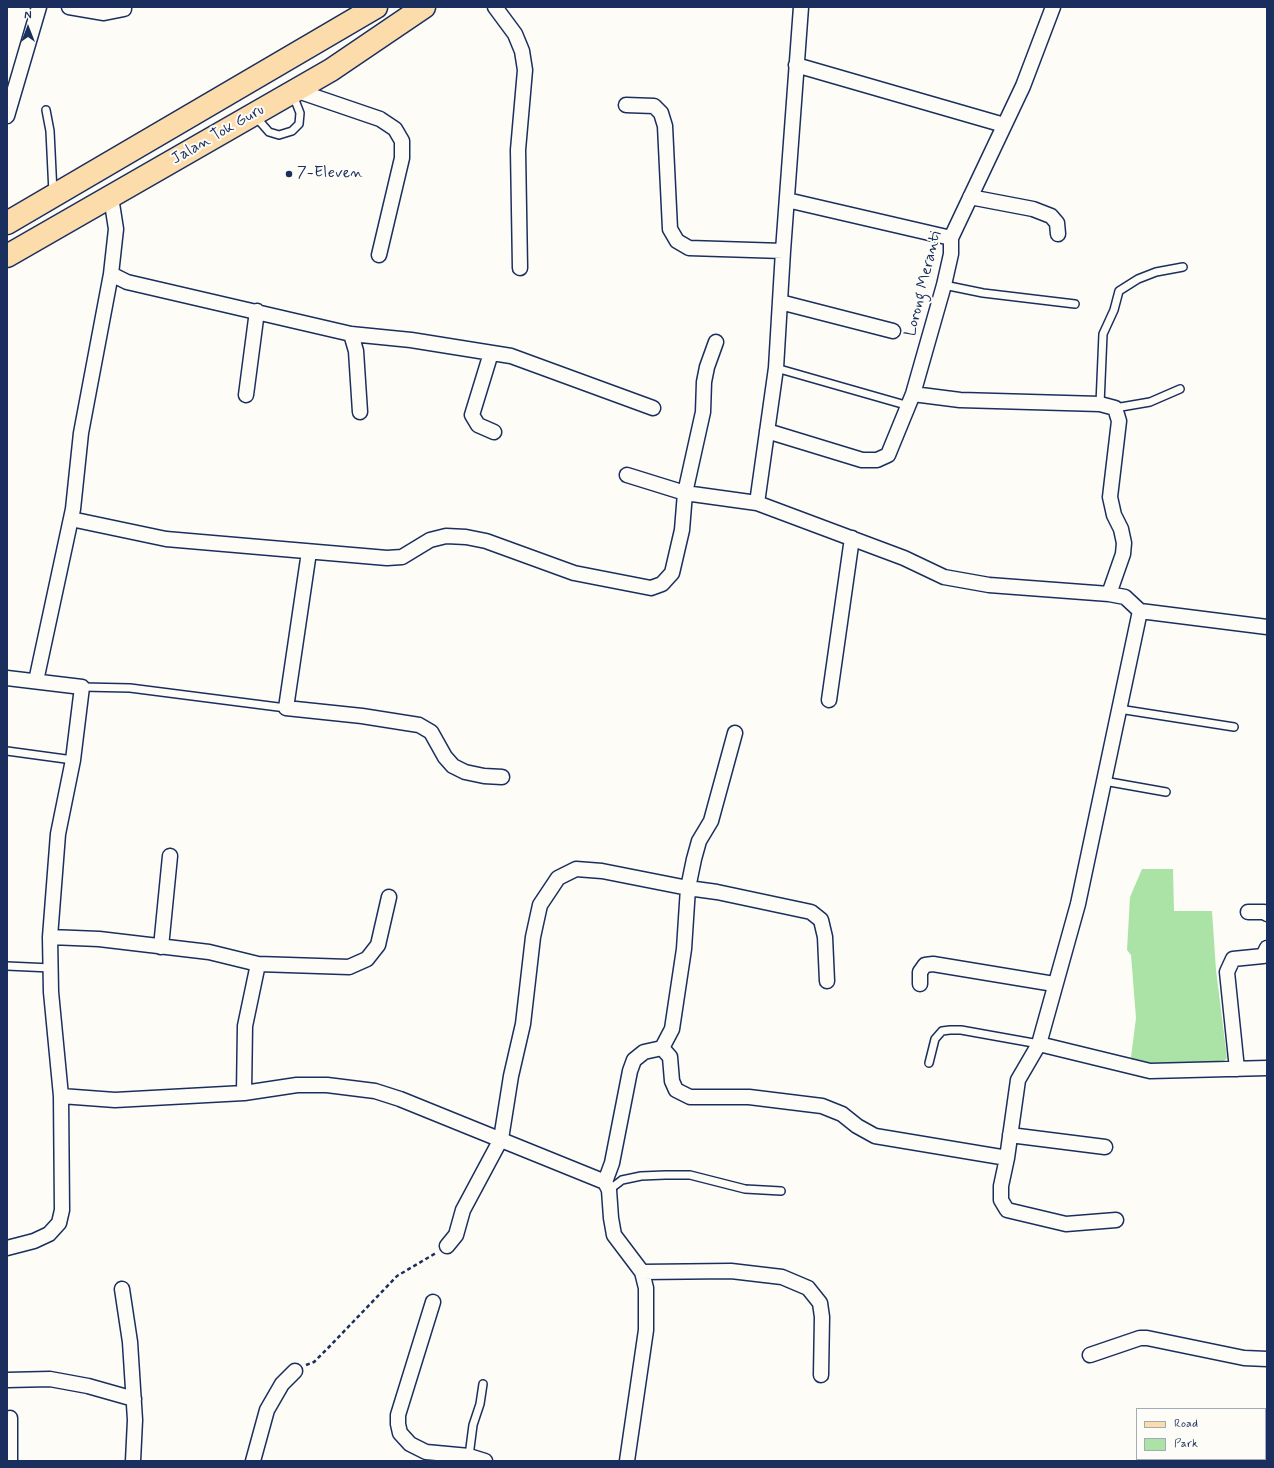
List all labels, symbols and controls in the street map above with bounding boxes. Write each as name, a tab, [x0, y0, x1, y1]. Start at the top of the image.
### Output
north arrow	[8, 8, 48, 48]
text: N	[24, 9, 32, 23]
street label: Jalan Tok Guru	[168, 101, 268, 169]
place label: 7-Eleven	[297, 164, 363, 184]
marker: 7-Eleven	[284, 169, 294, 179]
street label: Lorong Meranti	[902, 229, 946, 339]
legend	[1136, 1408, 1266, 1460]
text: Road	[1174, 1416, 1198, 1432]
text: Park	[1174, 1436, 1198, 1452]

